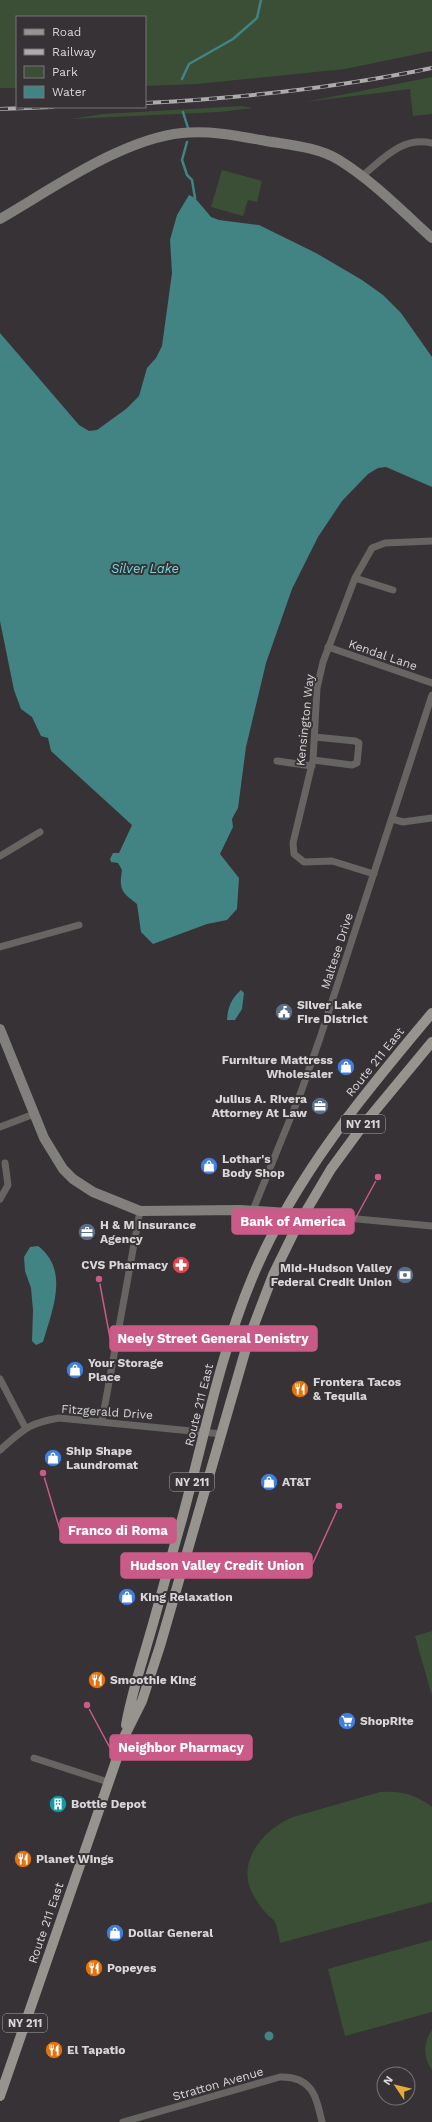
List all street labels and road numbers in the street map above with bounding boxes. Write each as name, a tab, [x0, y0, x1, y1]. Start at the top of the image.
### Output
street label: Kendal Lane	[347, 637, 419, 673]
street label: Kensington Way	[293, 673, 317, 767]
street label: Maltese Drive	[318, 911, 356, 991]
street label: Route 211 East	[343, 1025, 407, 1099]
road number: NY 211	[341, 1115, 385, 1133]
street label: Route 211 East	[182, 1362, 216, 1448]
street label: Fitzgerald Drive	[61, 1402, 153, 1422]
road number: NY 211	[170, 1473, 214, 1491]
street label: Route 211 East	[26, 1881, 66, 1965]
road number: NY 211	[3, 2014, 47, 2032]
street label: Stratton Avenue	[171, 2064, 265, 2104]

